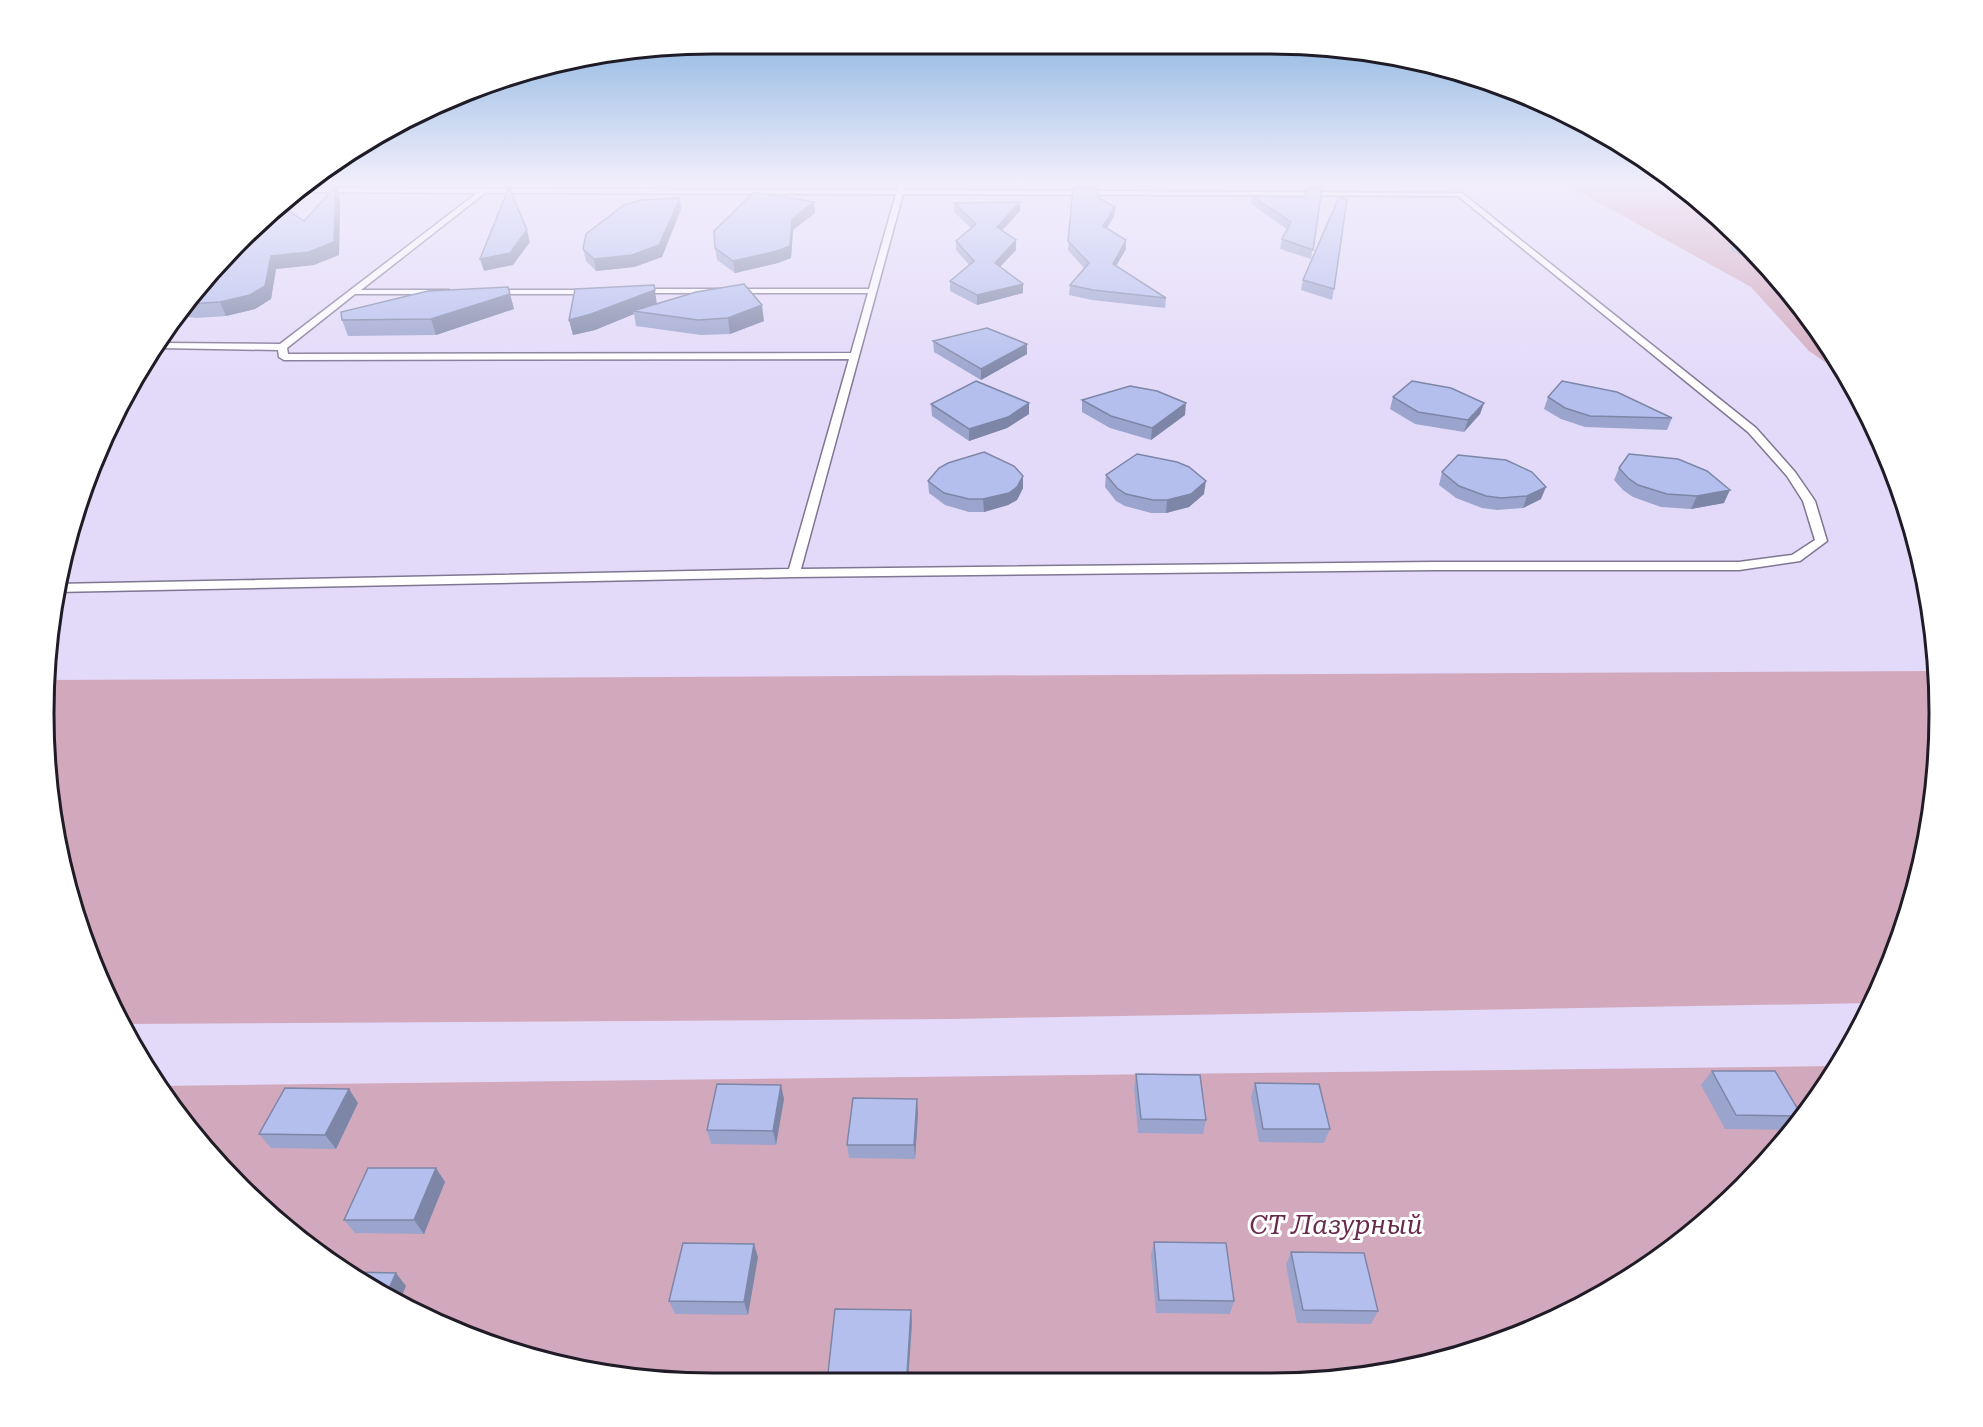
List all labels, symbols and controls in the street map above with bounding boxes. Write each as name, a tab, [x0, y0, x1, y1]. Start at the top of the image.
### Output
park label: СТ Лазурный	[1249, 1210, 1423, 1240]

